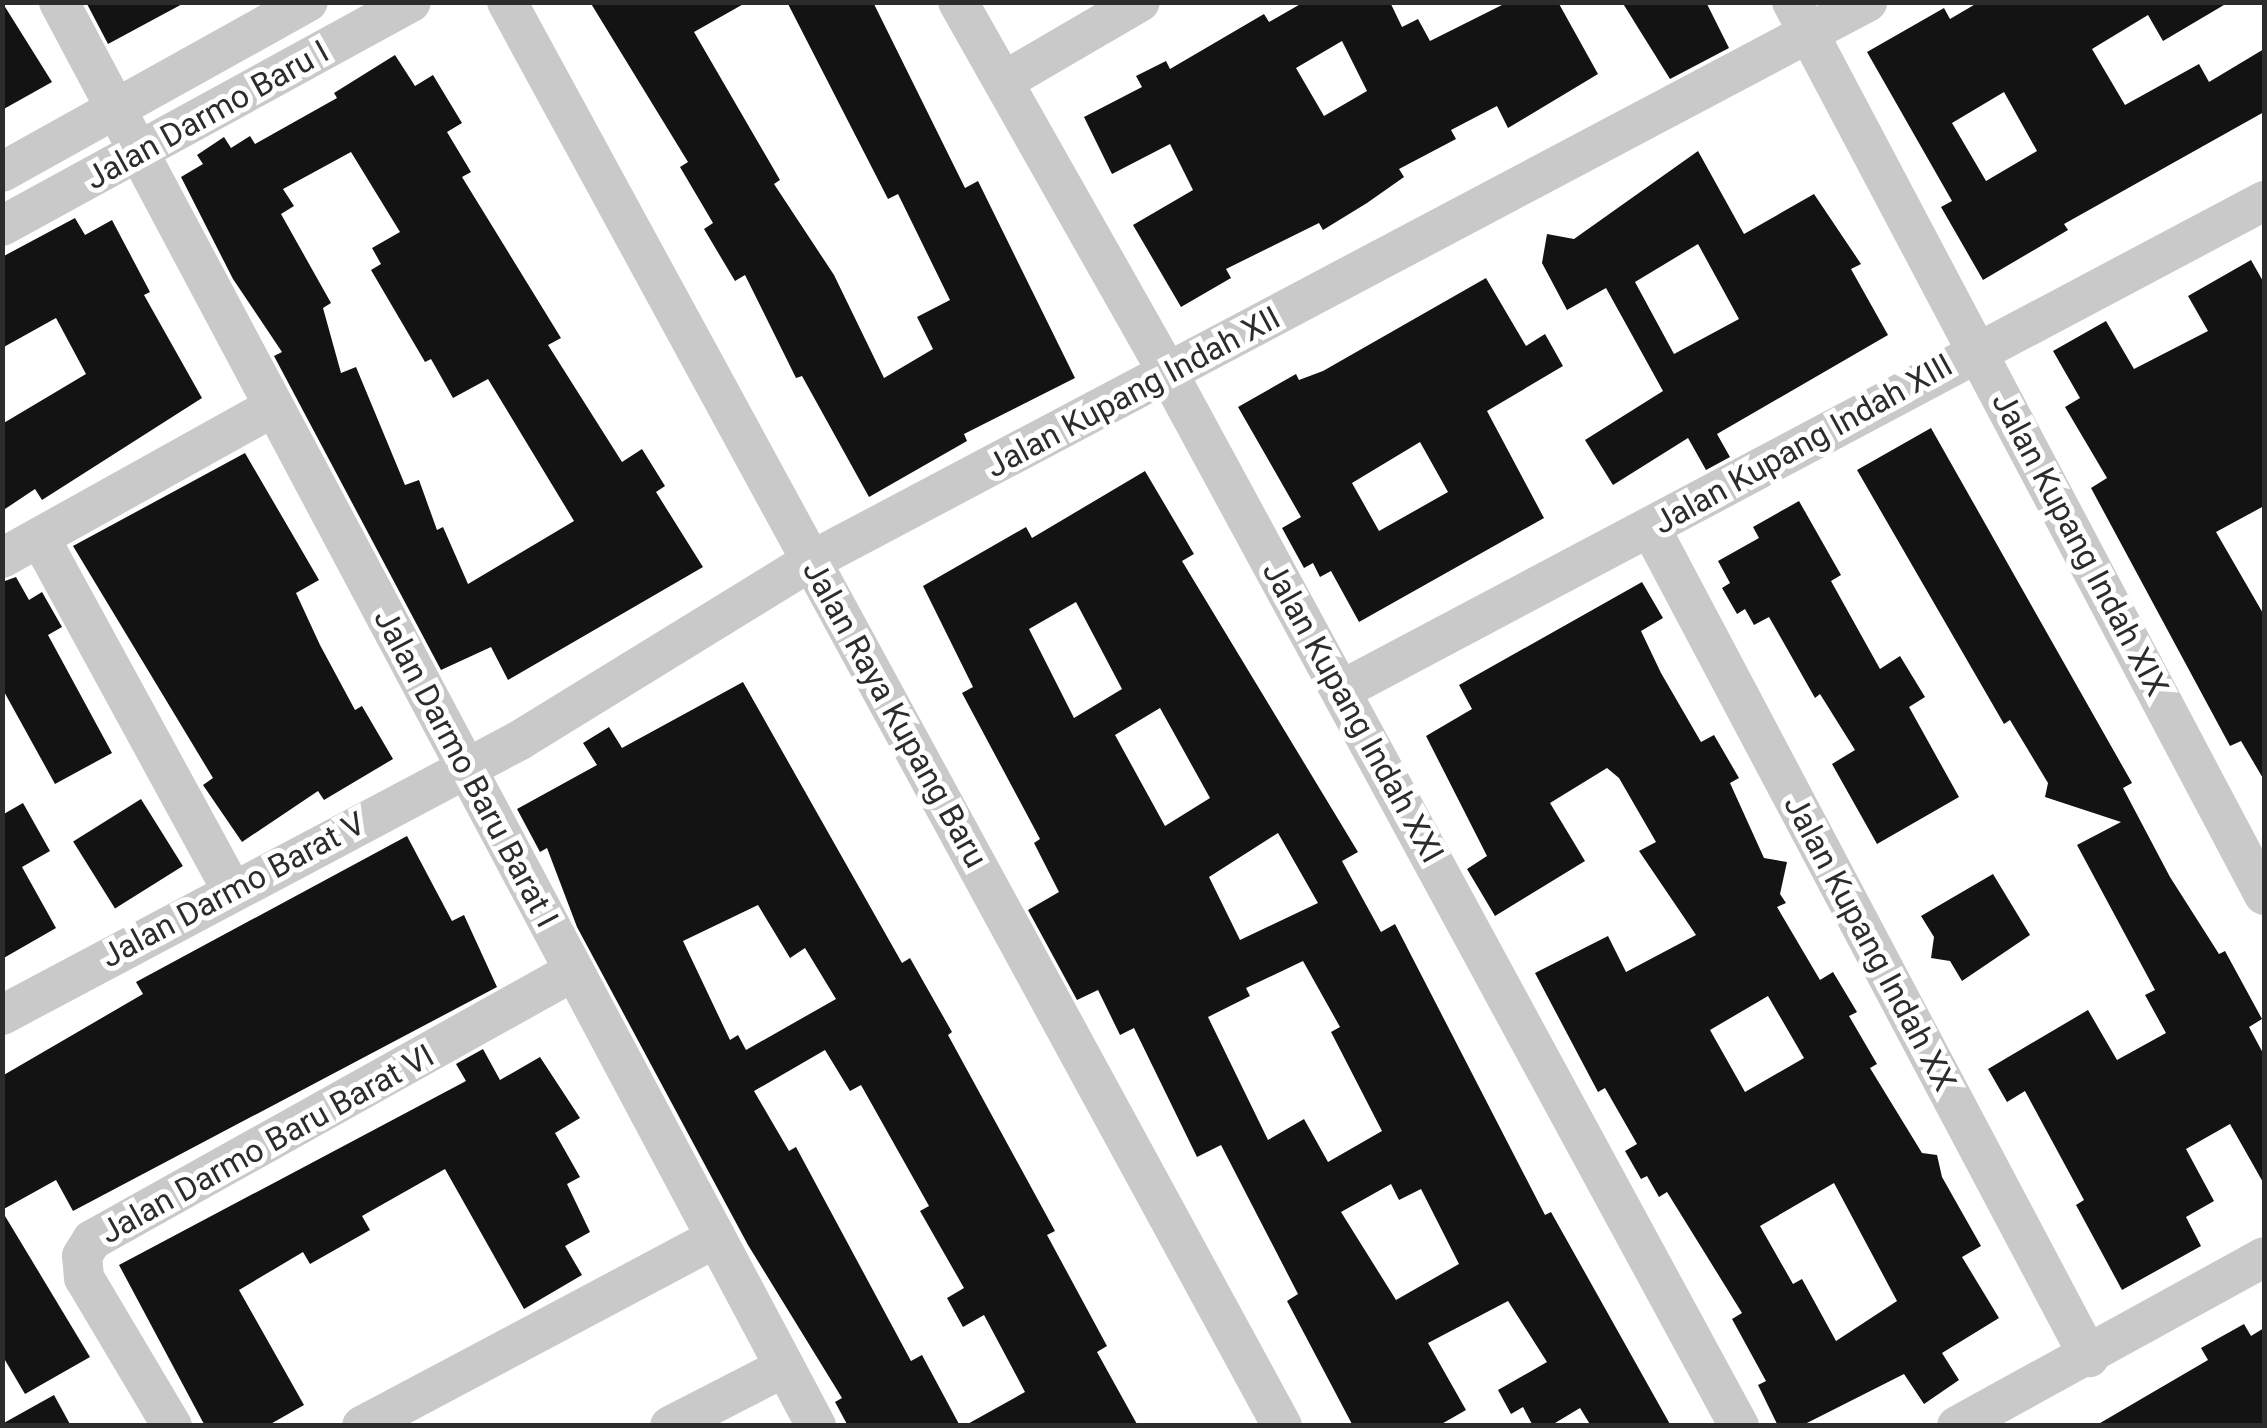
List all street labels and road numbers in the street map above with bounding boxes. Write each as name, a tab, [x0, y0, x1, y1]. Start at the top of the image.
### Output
street label: Jalan Darmo Baru I	[79, 32, 335, 198]
street label: Jalan Kupang Indah XII	[980, 298, 1286, 486]
street label: Jalan Kupang Indah XIII	[1647, 346, 1959, 542]
street label: Jalan Kupang Indah XIX	[1984, 385, 2176, 703]
street label: Jalan Raya Kupang Baru	[795, 554, 995, 874]
street label: Jalan Kupang Indah XXI	[1254, 555, 1452, 869]
street label: Jalan Darmo Baru Barat I	[366, 602, 566, 934]
street label: Jalan Kupang Indah XX	[1776, 788, 1964, 1098]
street label: Jalan Darmo Barat V	[95, 804, 371, 976]
street label: Jalan Darmo Baru Barat VI	[93, 1036, 441, 1252]

